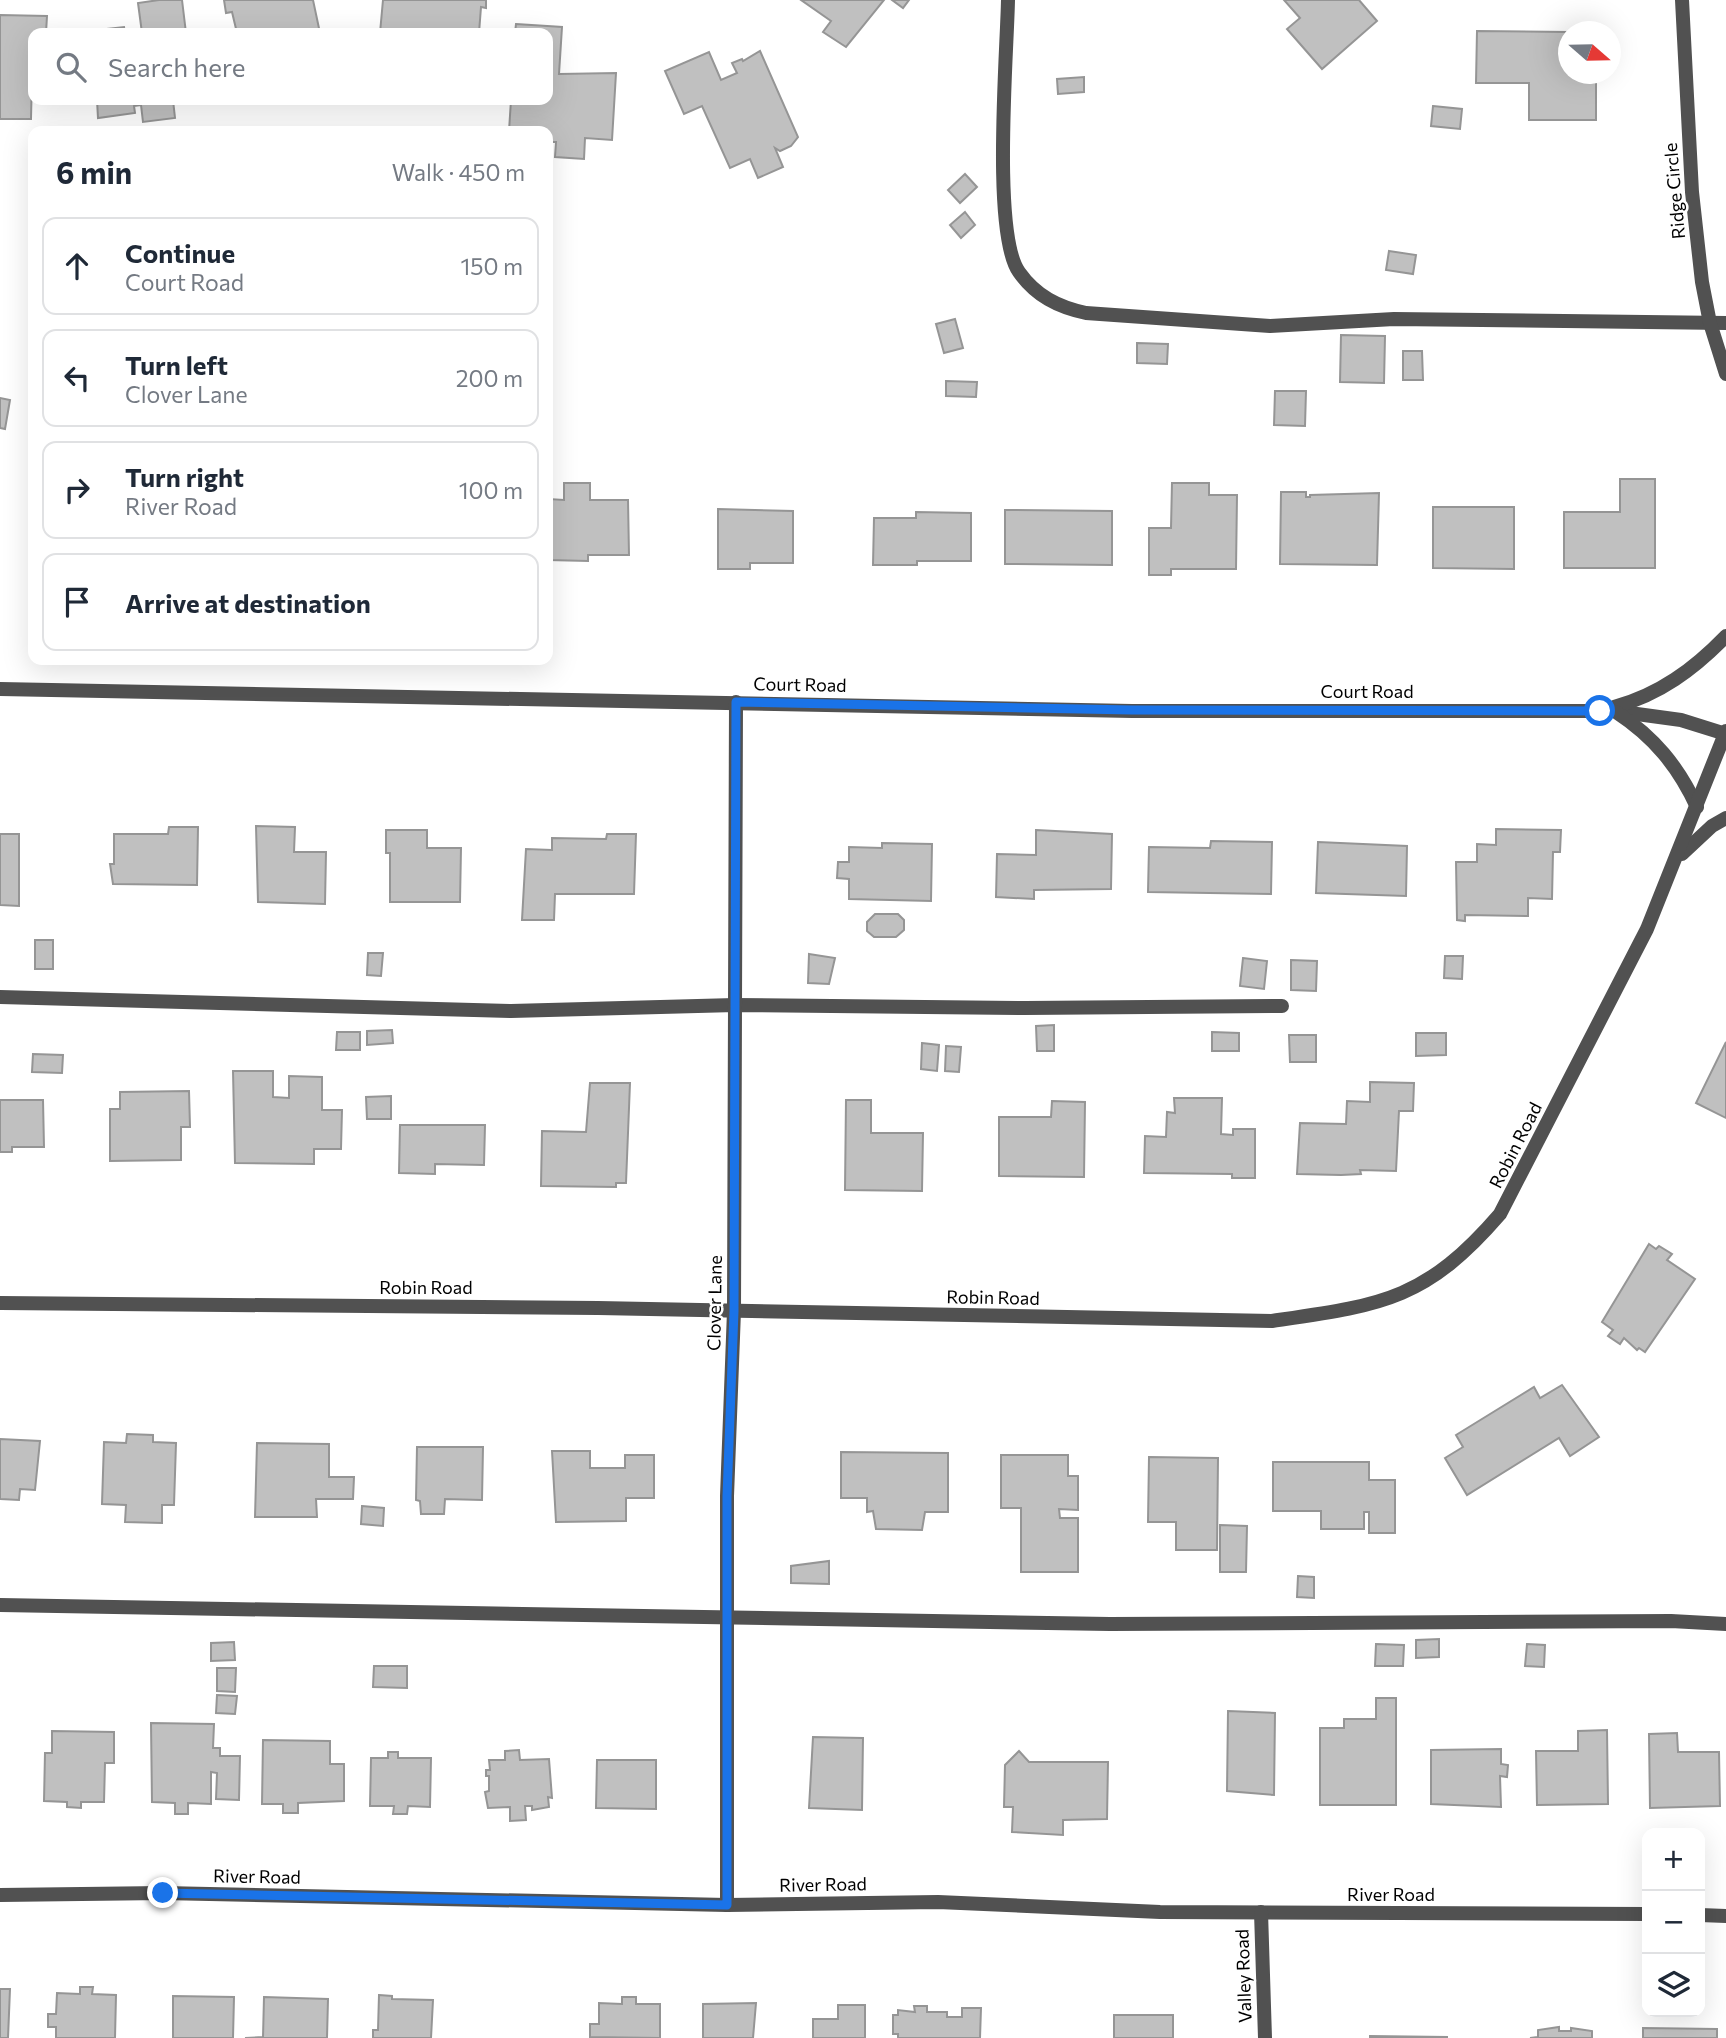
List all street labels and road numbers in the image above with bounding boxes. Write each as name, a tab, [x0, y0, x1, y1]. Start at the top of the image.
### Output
street label: Ridge Circle	[1659, 142, 1689, 240]
street label: Court Road	[753, 672, 847, 696]
street label: Court Road	[1320, 680, 1414, 702]
street label: Robin Road	[1484, 1098, 1546, 1192]
street label: Clover Lane	[702, 1255, 726, 1351]
street label: Robin Road	[379, 1276, 473, 1298]
street label: Robin Road	[946, 1285, 1040, 1309]
street label: River Road	[213, 1864, 301, 1888]
street label: River Road	[779, 1872, 867, 1896]
street label: River Road	[1347, 1883, 1435, 1905]
street label: Valley Road	[1230, 1929, 1256, 2023]

